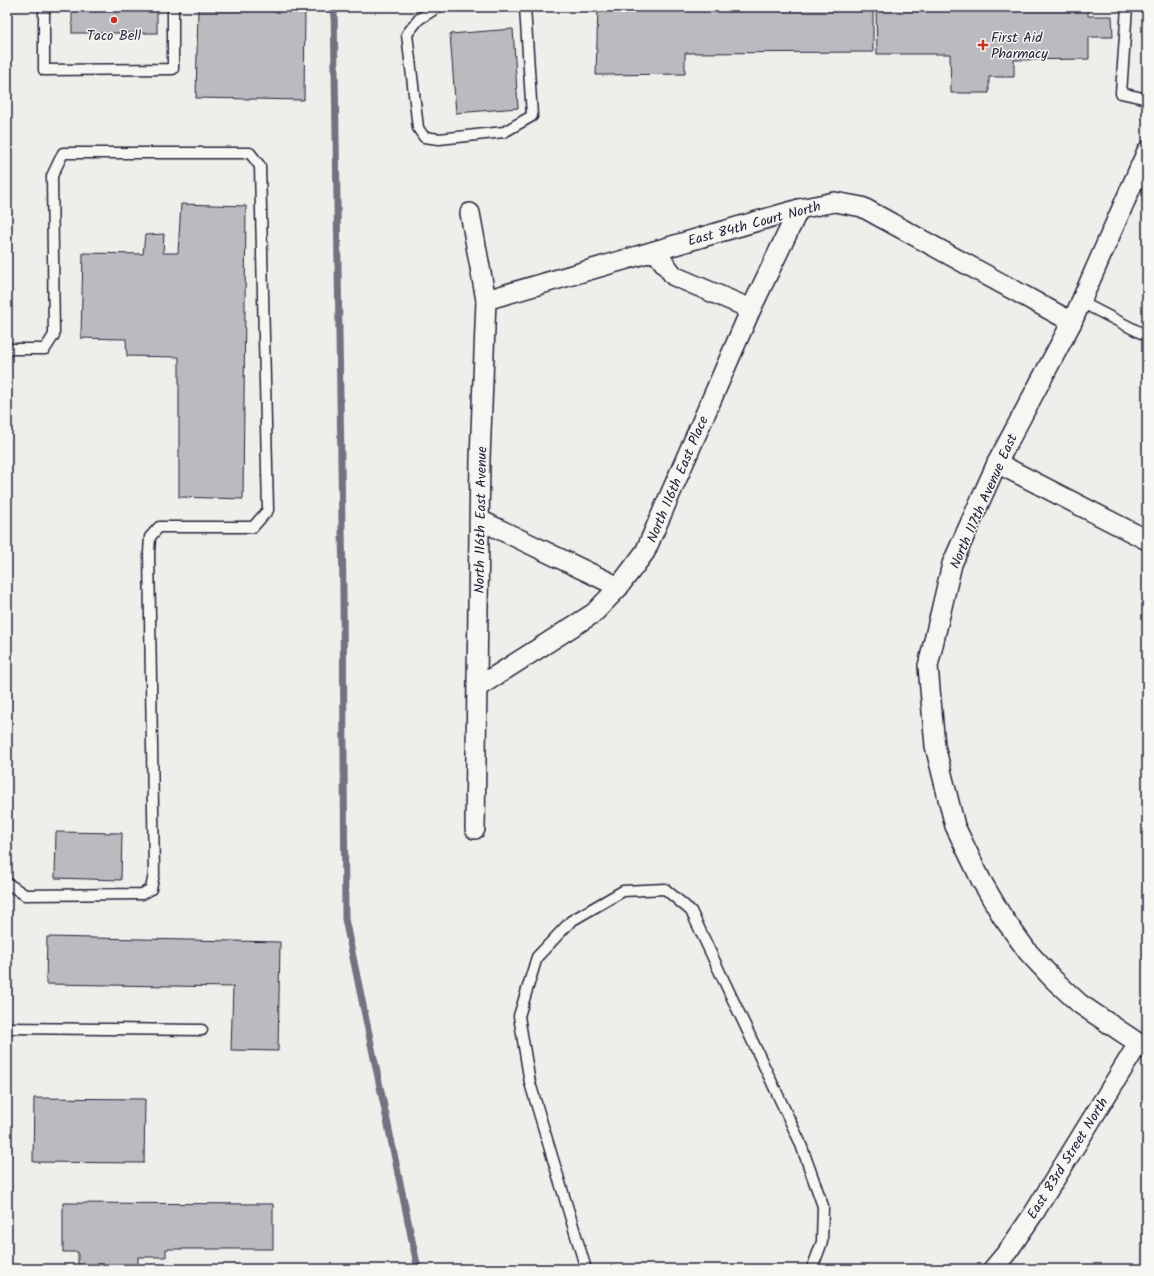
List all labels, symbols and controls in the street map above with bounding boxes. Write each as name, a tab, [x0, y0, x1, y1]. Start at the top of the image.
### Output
marker: Taco Bell	[109, 15, 119, 25]
place label: Taco Bell	[87, 25, 142, 47]
place label: First Aid Pharmacy	[991, 27, 1048, 65]
marker: First Aid Pharmacy	[978, 40, 988, 50]
street label: East 84th Court North	[685, 196, 823, 252]
street label: North 116th East Place	[641, 412, 715, 546]
street label: North 117th Avenue East	[944, 430, 1024, 572]
street label: North 116th East Avenue	[469, 446, 493, 594]
street label: East 83rd Street North	[1021, 1093, 1114, 1224]

